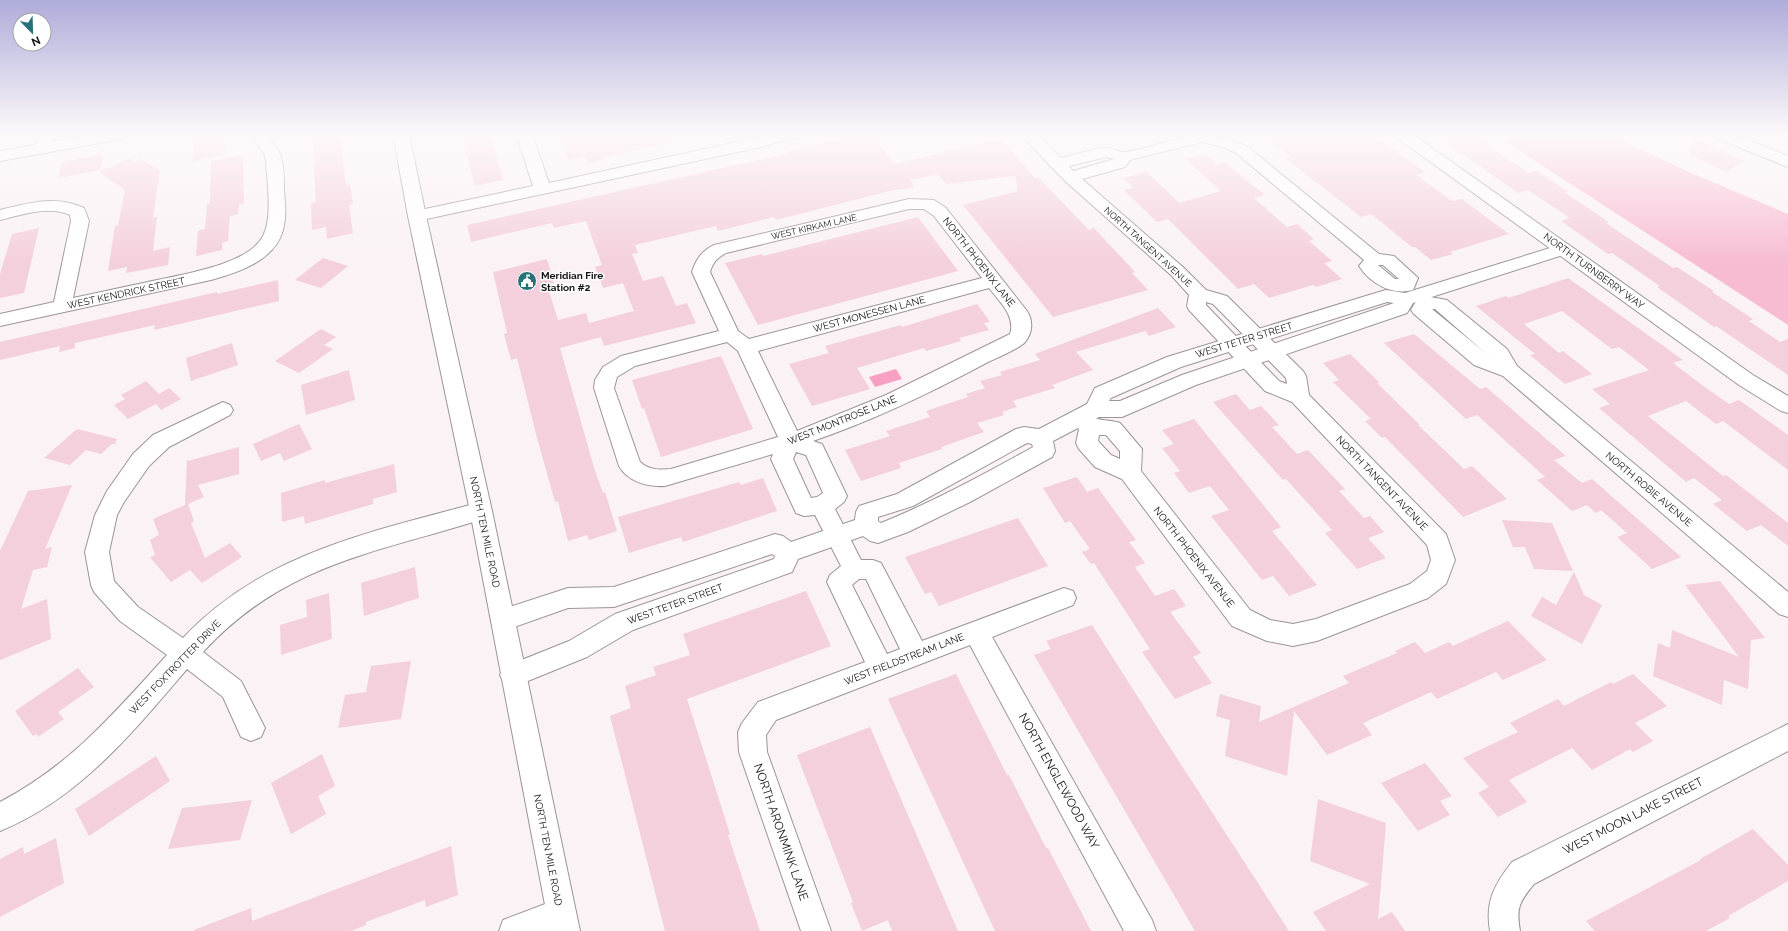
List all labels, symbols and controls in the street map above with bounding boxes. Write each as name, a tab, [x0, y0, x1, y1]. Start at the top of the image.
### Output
north arrow	[12, 12, 52, 52]
text: N	[29, 33, 42, 48]
street label: NORTH TANGENT AVENUE	[1102, 205, 1194, 289]
street label: WEST KIRKAM LANE	[770, 212, 858, 242]
street label: NORTH PHOENIX LANE	[941, 215, 1017, 309]
street label: NORTH TURNBERRY WAY	[1542, 231, 1647, 311]
public building icon: Meridian Fire Station #2	[516, 270, 538, 292]
place label: Meridian Fire Station #2	[541, 270, 603, 293]
street label: WEST KENDRICK STREET	[66, 275, 186, 311]
street label: WEST MONESSEN LANE	[812, 294, 926, 334]
street label: WEST TETER STREET	[1194, 320, 1294, 360]
street label: WEST MONTROSE LANE	[786, 393, 898, 447]
street label: NORTH TANGENT AVENUE	[1334, 434, 1430, 532]
street label: NORTH ROBIE AVENUE	[1603, 450, 1695, 528]
street label: NORTH TEN MILE ROAD	[468, 475, 502, 589]
street label: NORTH PHOENIX AVENUE	[1151, 505, 1237, 609]
street label: WEST TETER STREET	[626, 582, 724, 626]
street label: WEST FOXTROTTER DRIVE	[127, 618, 223, 716]
street label: WEST FIELDSTREAM LANE	[842, 631, 966, 687]
street label: NORTH ENGLEWOOD WAY	[1016, 711, 1102, 851]
street label: NORTH ARONMINK LANE	[751, 762, 811, 902]
street label: WEST MOON LAKE STREET	[1561, 774, 1706, 858]
street label: NORTH TEN MILE ROAD	[532, 793, 564, 907]

